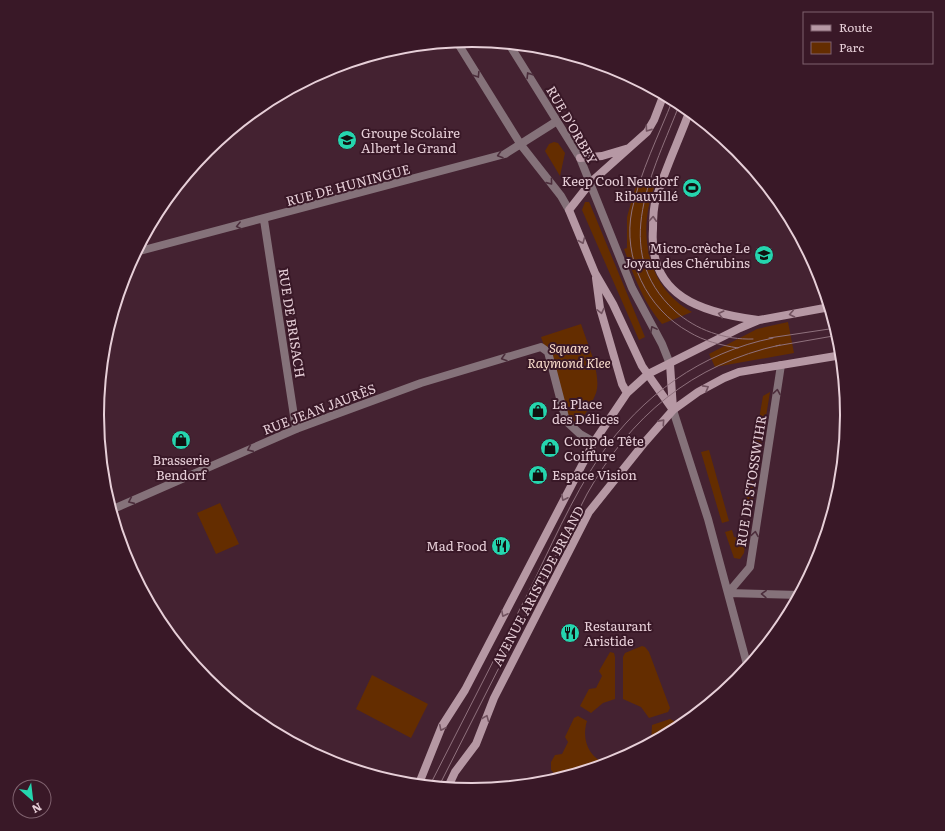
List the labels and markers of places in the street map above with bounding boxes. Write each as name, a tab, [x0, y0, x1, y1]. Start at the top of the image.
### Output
place label: Groupe Scolaire Albert le Grand	[361, 123, 460, 157]
school or university icon: Groupe Scolaire Albert le Grand	[336, 129, 358, 151]
place label: Keep Cool Neudorf Ribauvillé	[562, 171, 679, 205]
sports icon: Keep Cool Neudorf Ribauvillé	[681, 177, 703, 199]
place label: Micro-crèche Le Joyau des Chérubins	[623, 238, 750, 272]
school or university icon: Micro-crèche Le Joyau des Chérubins	[753, 244, 775, 266]
place label: La Place des Délices	[552, 394, 619, 428]
shop icon: La Place des Délices	[527, 400, 549, 422]
shop icon: Brasserie Bendorf	[170, 429, 192, 451]
place label: Coup de Tête Coiffure	[564, 431, 644, 465]
shop icon: Coup de Tête Coiffure	[539, 437, 561, 459]
place label: Brasserie Bendorf	[152, 450, 210, 484]
shop icon: Espace Vision	[527, 464, 549, 486]
place label: Espace Vision	[552, 465, 637, 484]
restaurant icon: Mad Food	[490, 535, 512, 557]
place label: Mad Food	[426, 536, 487, 555]
place label: Restaurant Aristide	[584, 616, 653, 650]
restaurant icon: Restaurant Aristide	[559, 622, 581, 644]

